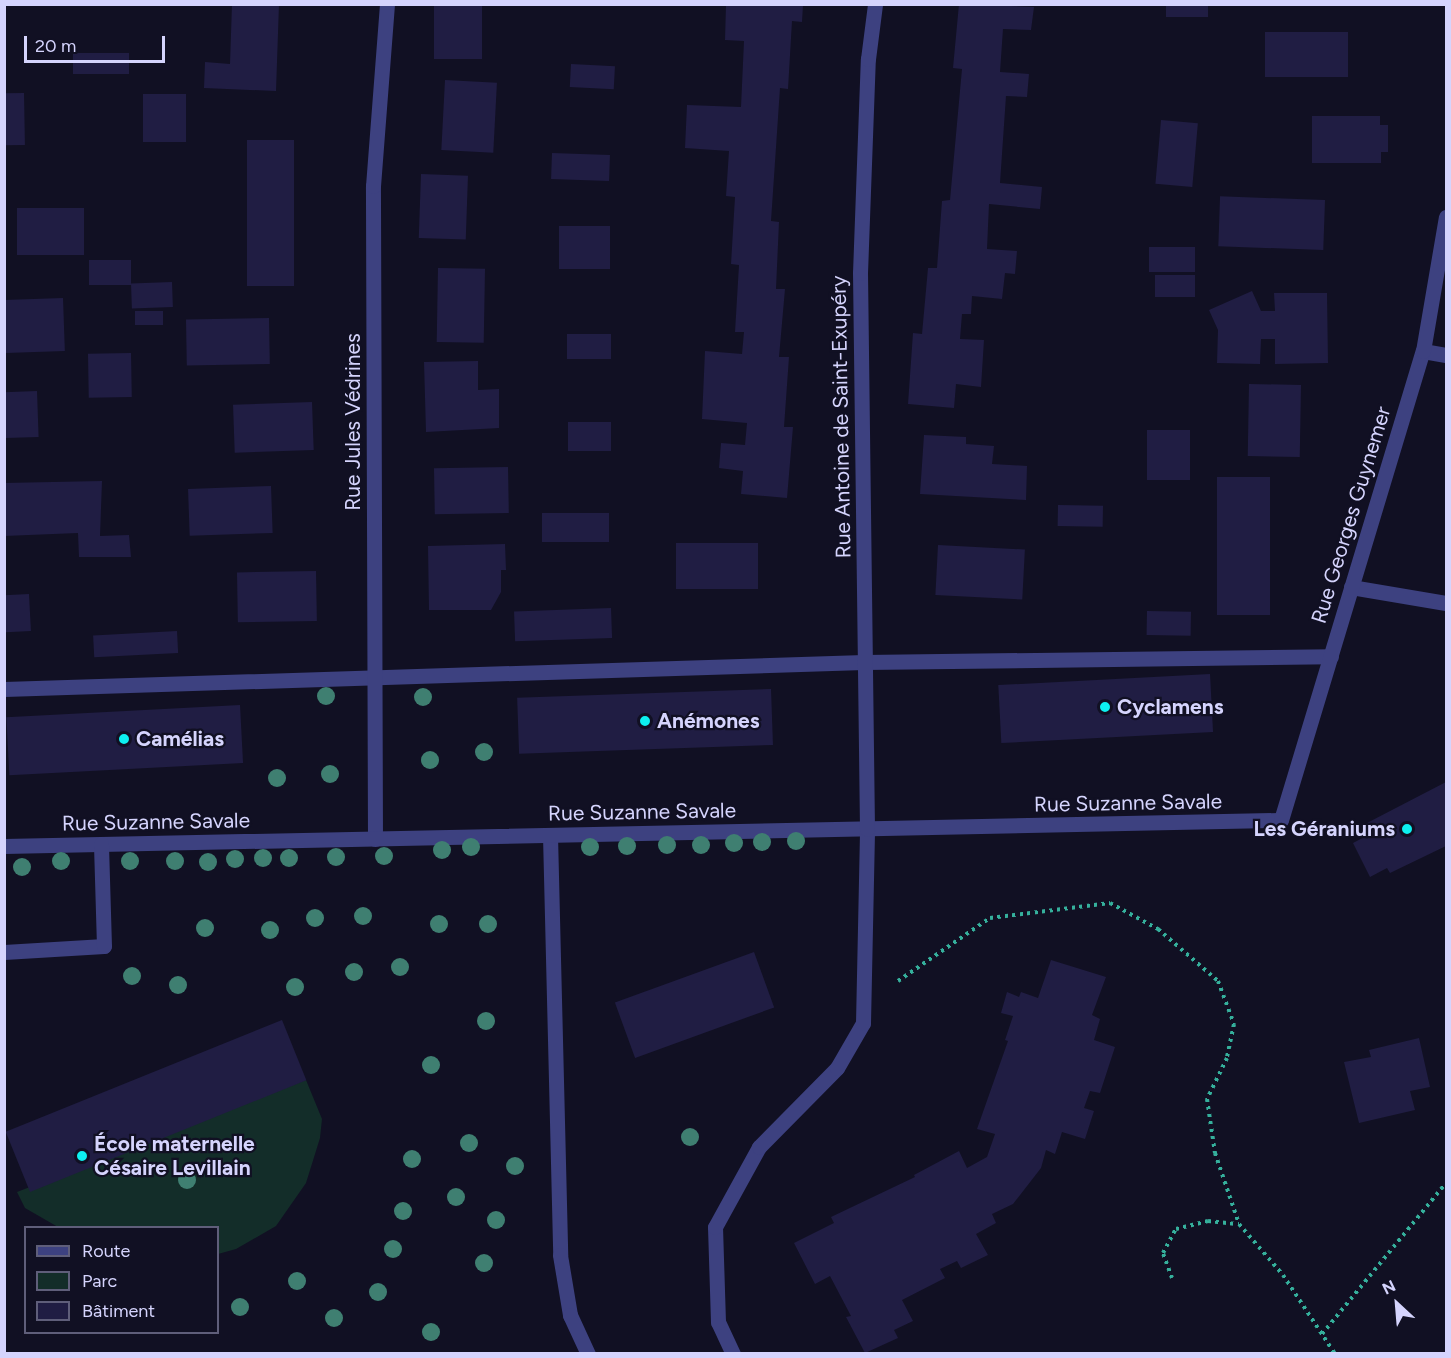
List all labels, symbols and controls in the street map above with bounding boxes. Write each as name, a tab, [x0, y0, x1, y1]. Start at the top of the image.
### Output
scale bar	[27, 24, 168, 62]
text: 20 m	[35, 35, 76, 57]
street label: Rue Antoine de Saint-Exupéry	[826, 275, 856, 559]
street label: Rue Jules Védrines	[340, 333, 366, 511]
street label: Rue Georges Guynemer	[1306, 404, 1396, 626]
place label: Cyclamens	[1117, 694, 1223, 720]
marker: Cyclamens	[1098, 700, 1112, 714]
place label: Anémones	[657, 708, 759, 734]
marker: Anémones	[638, 714, 652, 728]
place label: Camélias	[136, 726, 224, 752]
marker: Camélias	[117, 732, 131, 746]
street label: Rue Suzanne Savale	[1034, 789, 1222, 817]
street label: Rue Suzanne Savale	[548, 798, 736, 826]
street label: Rue Suzanne Savale	[62, 808, 250, 836]
place label: Les Géraniums	[1253, 816, 1395, 842]
marker: Les Géraniums	[1400, 822, 1414, 836]
place label: École maternelle Césaire Levillain	[94, 1131, 255, 1181]
marker: École maternelle Césaire Levillain	[75, 1149, 89, 1163]
legend	[24, 1226, 219, 1334]
text: Route	[82, 1240, 130, 1262]
text: Parc	[82, 1270, 117, 1292]
north arrow	[1367, 1274, 1427, 1334]
text: N	[1379, 1276, 1399, 1299]
text: Bâtiment	[82, 1300, 155, 1322]

